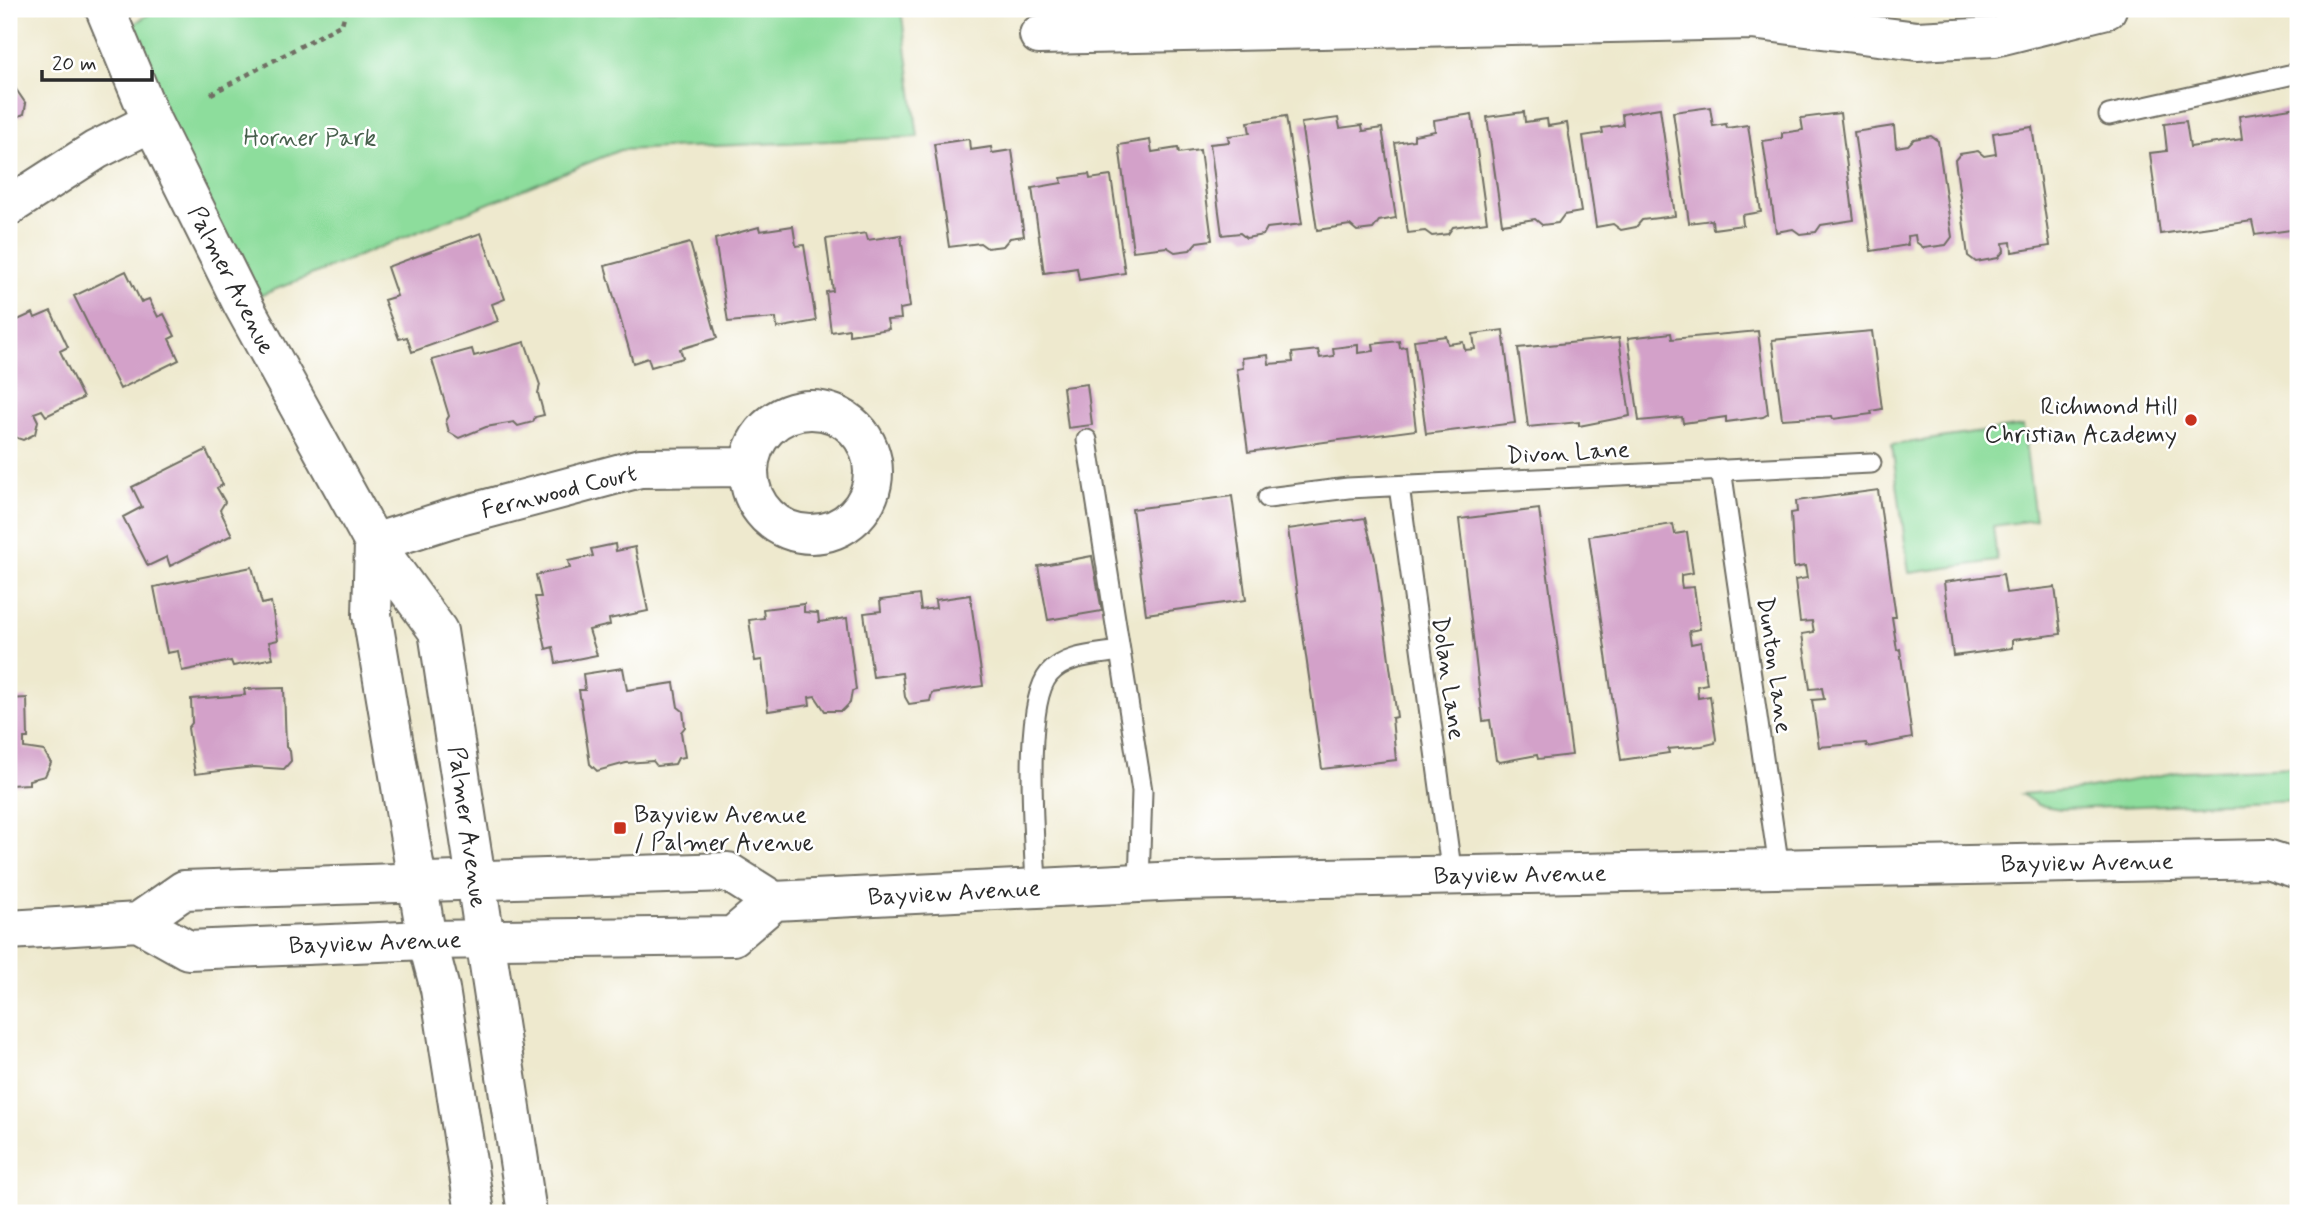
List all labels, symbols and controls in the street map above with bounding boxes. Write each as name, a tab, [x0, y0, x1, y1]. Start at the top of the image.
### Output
scale bar	[42, 38, 152, 82]
text: 20 m	[52, 50, 97, 78]
park label: Horner Park	[244, 123, 376, 154]
street label: Palmer Avenue	[180, 201, 281, 360]
place label: Richmond Hill Christian Academy	[1984, 392, 2177, 451]
marker: Richmond Hill Christian Academy	[2183, 412, 2199, 428]
street label: Divon Lane	[1506, 435, 1631, 472]
street label: Fernwood Court	[479, 458, 640, 527]
street label: Dunton Lane	[1749, 595, 1798, 736]
street label: Dolan Lane	[1424, 615, 1472, 742]
street label: Palmer Avenue	[440, 744, 493, 910]
place label: Bayview Avenue / Palmer Avenue	[634, 800, 814, 859]
marker: Bayview Avenue / Palmer Avenue	[612, 820, 628, 836]
street label: Bayview Avenue	[2000, 846, 2174, 881]
street label: Bayview Avenue	[1433, 858, 1607, 893]
street label: Bayview Avenue	[867, 873, 1041, 913]
street label: Bayview Avenue	[288, 925, 462, 962]

